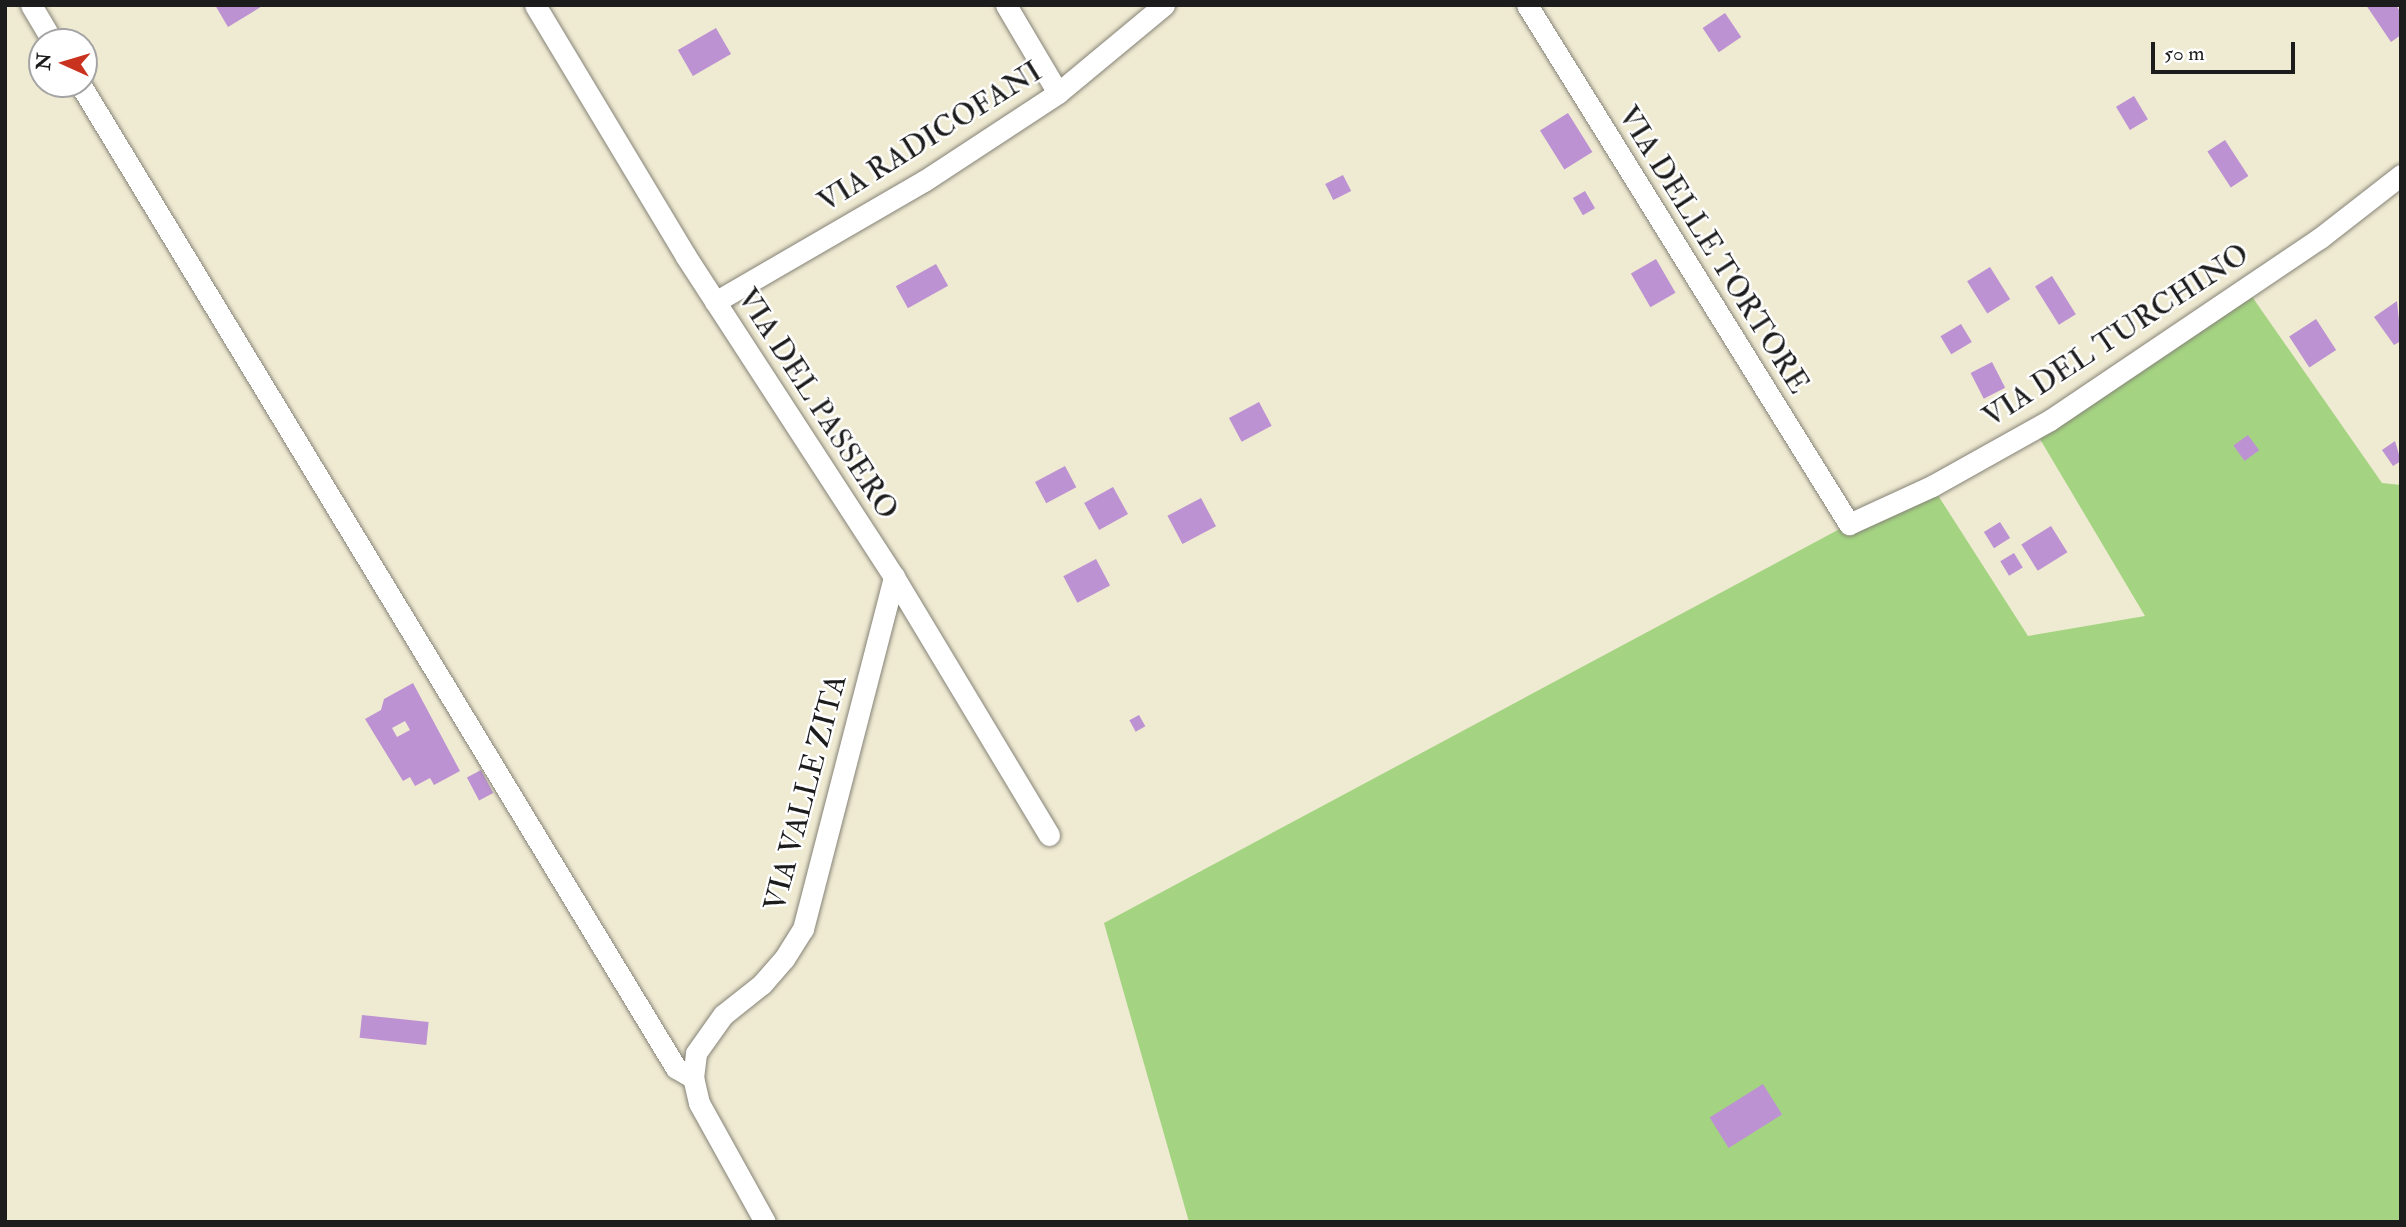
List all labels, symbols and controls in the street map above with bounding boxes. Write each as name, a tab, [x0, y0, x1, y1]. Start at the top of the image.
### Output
north arrow	[28, 28, 98, 98]
scale bar	[2154, 28, 2298, 72]
text: 50 m	[2164, 40, 2205, 67]
text: N	[31, 52, 57, 71]
street label: VIA RADICOFANI	[811, 54, 1049, 220]
street label: VIA DELLE TORTORE	[1610, 100, 1816, 400]
street label: VIA DEL TURCHINO	[1976, 236, 2256, 436]
street label: VIA DEL PASSERO	[729, 282, 905, 526]
street label: VIA VALLE ZITA	[757, 671, 855, 915]

